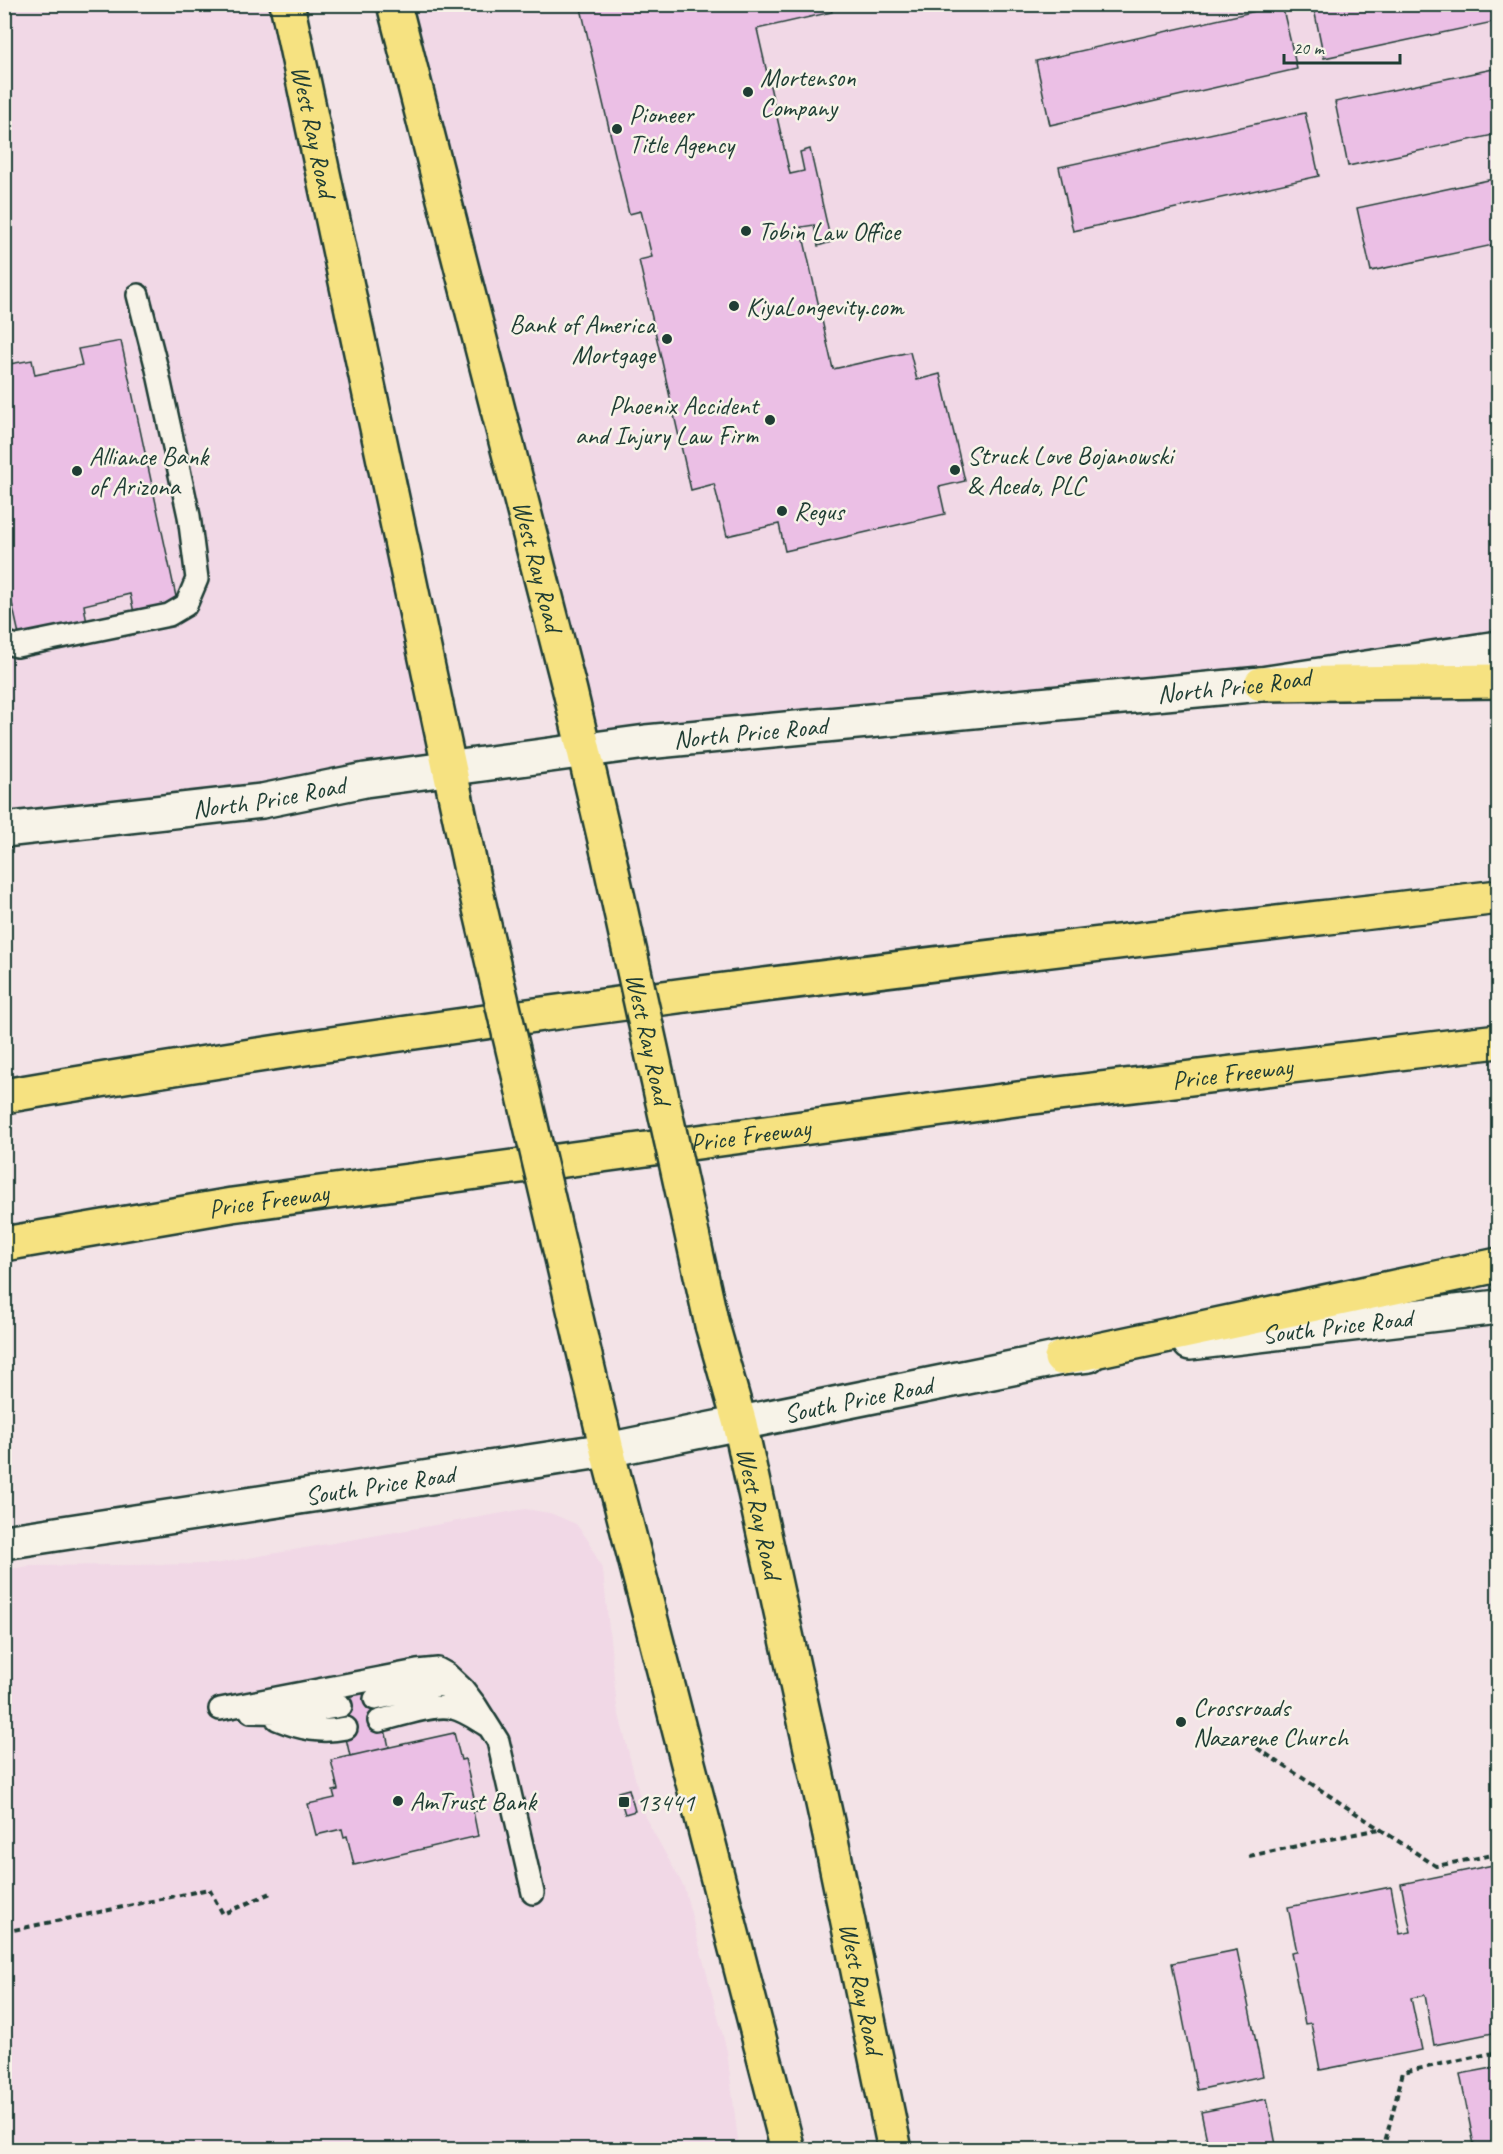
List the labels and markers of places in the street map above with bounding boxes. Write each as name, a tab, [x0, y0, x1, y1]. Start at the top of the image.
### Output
place label: Mortenson Company	[760, 61, 856, 124]
marker: Mortenson Company	[741, 85, 755, 99]
place label: Pioneer Title Agency	[629, 98, 736, 161]
marker: Pioneer Title Agency	[610, 122, 624, 136]
place label: Tobin Law Office	[758, 215, 903, 248]
marker: Tobin Law Office	[739, 224, 753, 238]
place label: KiyaLongevity.com	[746, 290, 905, 323]
marker: KiyaLongevity.com	[727, 299, 741, 313]
place label: Bank of America Mortgage	[509, 308, 657, 371]
marker: Bank of America Mortgage	[660, 332, 674, 346]
place label: Phoenix Accident and Injury Law Firm	[575, 389, 760, 452]
marker: Phoenix Accident and Injury Law Firm	[763, 413, 777, 427]
place label: Struck Love Bojanowski & Acedo, PLC	[967, 439, 1176, 502]
place label: Alliance Bank of Arizona	[89, 440, 210, 503]
marker: Struck Love Bojanowski & Acedo, PLC	[948, 463, 962, 477]
marker: Alliance Bank of Arizona	[70, 464, 84, 478]
place label: Regus	[794, 495, 846, 528]
marker: Regus	[775, 504, 789, 518]
place label: Crossroads Nazarene Church	[1193, 1691, 1350, 1754]
marker: Crossroads Nazarene Church	[1174, 1715, 1188, 1729]
place label: AmTrust Bank	[410, 1785, 538, 1818]
place label: 13441	[636, 1786, 696, 1819]
marker: AmTrust Bank	[391, 1794, 405, 1808]
marker: 13441	[617, 1795, 631, 1809]

